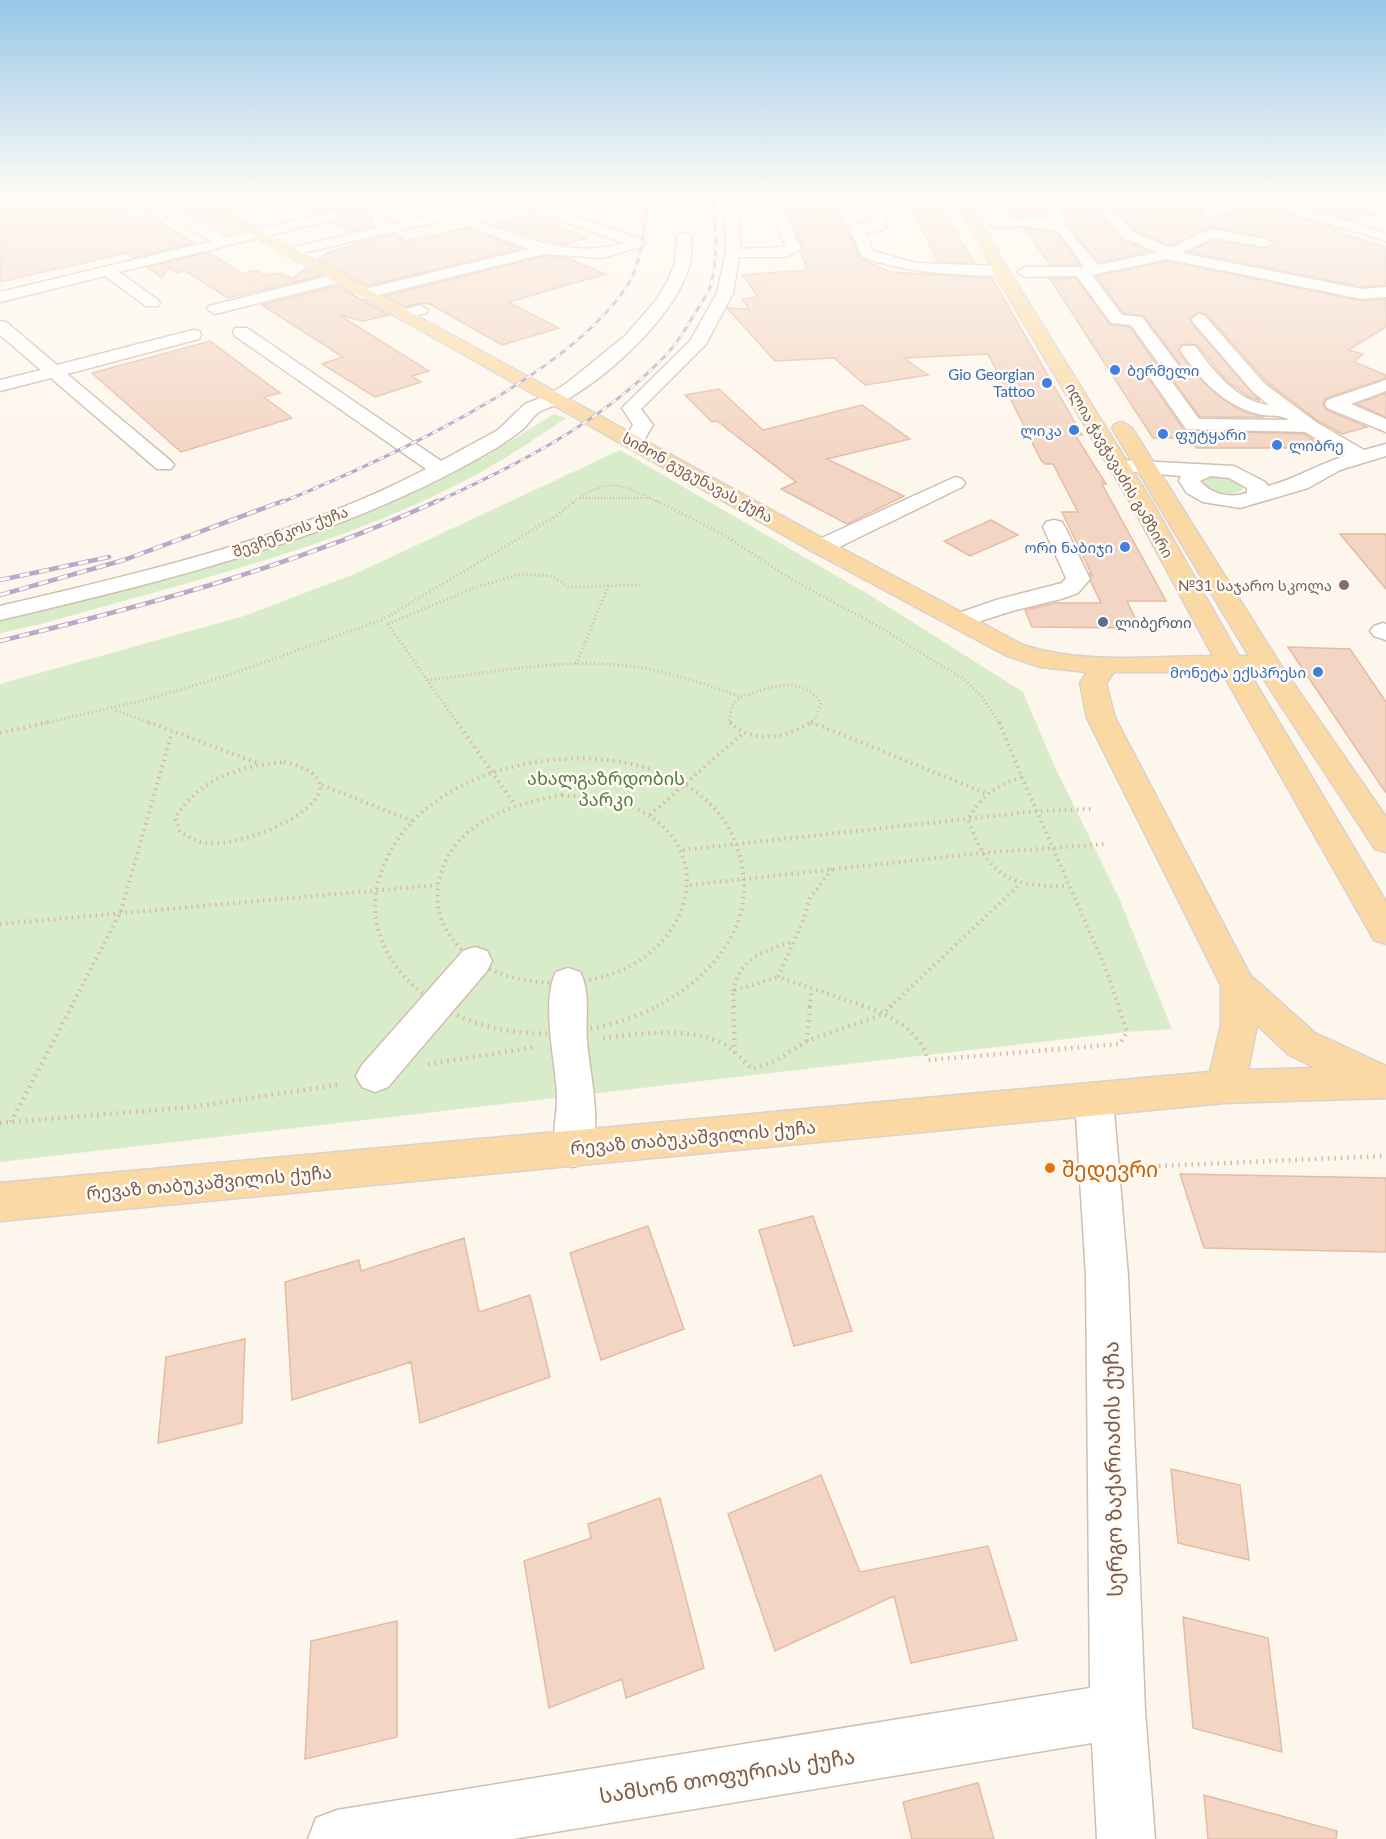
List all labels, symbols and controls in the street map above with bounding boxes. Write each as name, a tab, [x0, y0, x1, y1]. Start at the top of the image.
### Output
place label: ბერმელი	[1127, 361, 1199, 380]
marker: ბერმელი	[1108, 363, 1122, 377]
place label: Gio Georgian Tattoo	[948, 365, 1035, 400]
marker: Gio Georgian Tattoo	[1040, 376, 1054, 390]
street label: ილია ჭავჭავაძის გამზირი	[1062, 379, 1178, 561]
place label: ლიკა	[1020, 421, 1062, 440]
marker: ლიკა	[1067, 423, 1081, 437]
place label: ფუტყარი	[1175, 425, 1246, 444]
marker: ფუტყარი	[1156, 427, 1170, 441]
street label: სიმონ გუგუნავას ქუჩა	[619, 428, 776, 527]
place label: ლიბრე	[1289, 436, 1344, 455]
marker: ლიბრე	[1270, 438, 1284, 452]
street label: შევჩენკოს ქუჩა	[230, 502, 351, 561]
place label: ორი ნაბიჯი	[1024, 538, 1113, 557]
marker: ორი ნაბიჯი	[1118, 540, 1132, 554]
place label: №31 საჯარო სკოლა	[1178, 576, 1332, 595]
marker: №31 საჯარო სკოლა	[1337, 578, 1351, 592]
place label: ლიბერთი	[1115, 613, 1192, 632]
marker: ლიბერთი	[1096, 615, 1110, 629]
place label: მონეტა ექსპრესი	[1170, 663, 1306, 682]
marker: მონეტა ექსპრესი	[1311, 665, 1325, 679]
park label: ახალგაზრდობის პარკი	[527, 767, 685, 811]
street label: რევაზ თაბუკაშვილის ქუჩა	[569, 1115, 817, 1160]
place label: შედევრი	[1062, 1156, 1158, 1183]
street label: რევაზ თაბუკაშვილის ქუჩა	[85, 1160, 333, 1205]
marker: შედევრი	[1043, 1161, 1057, 1175]
street label: სერგო ზაქარიაძის ქუჩა	[1097, 1341, 1128, 1597]
street label: სამსონ თოფურიას ქუჩა	[597, 1742, 857, 1809]

